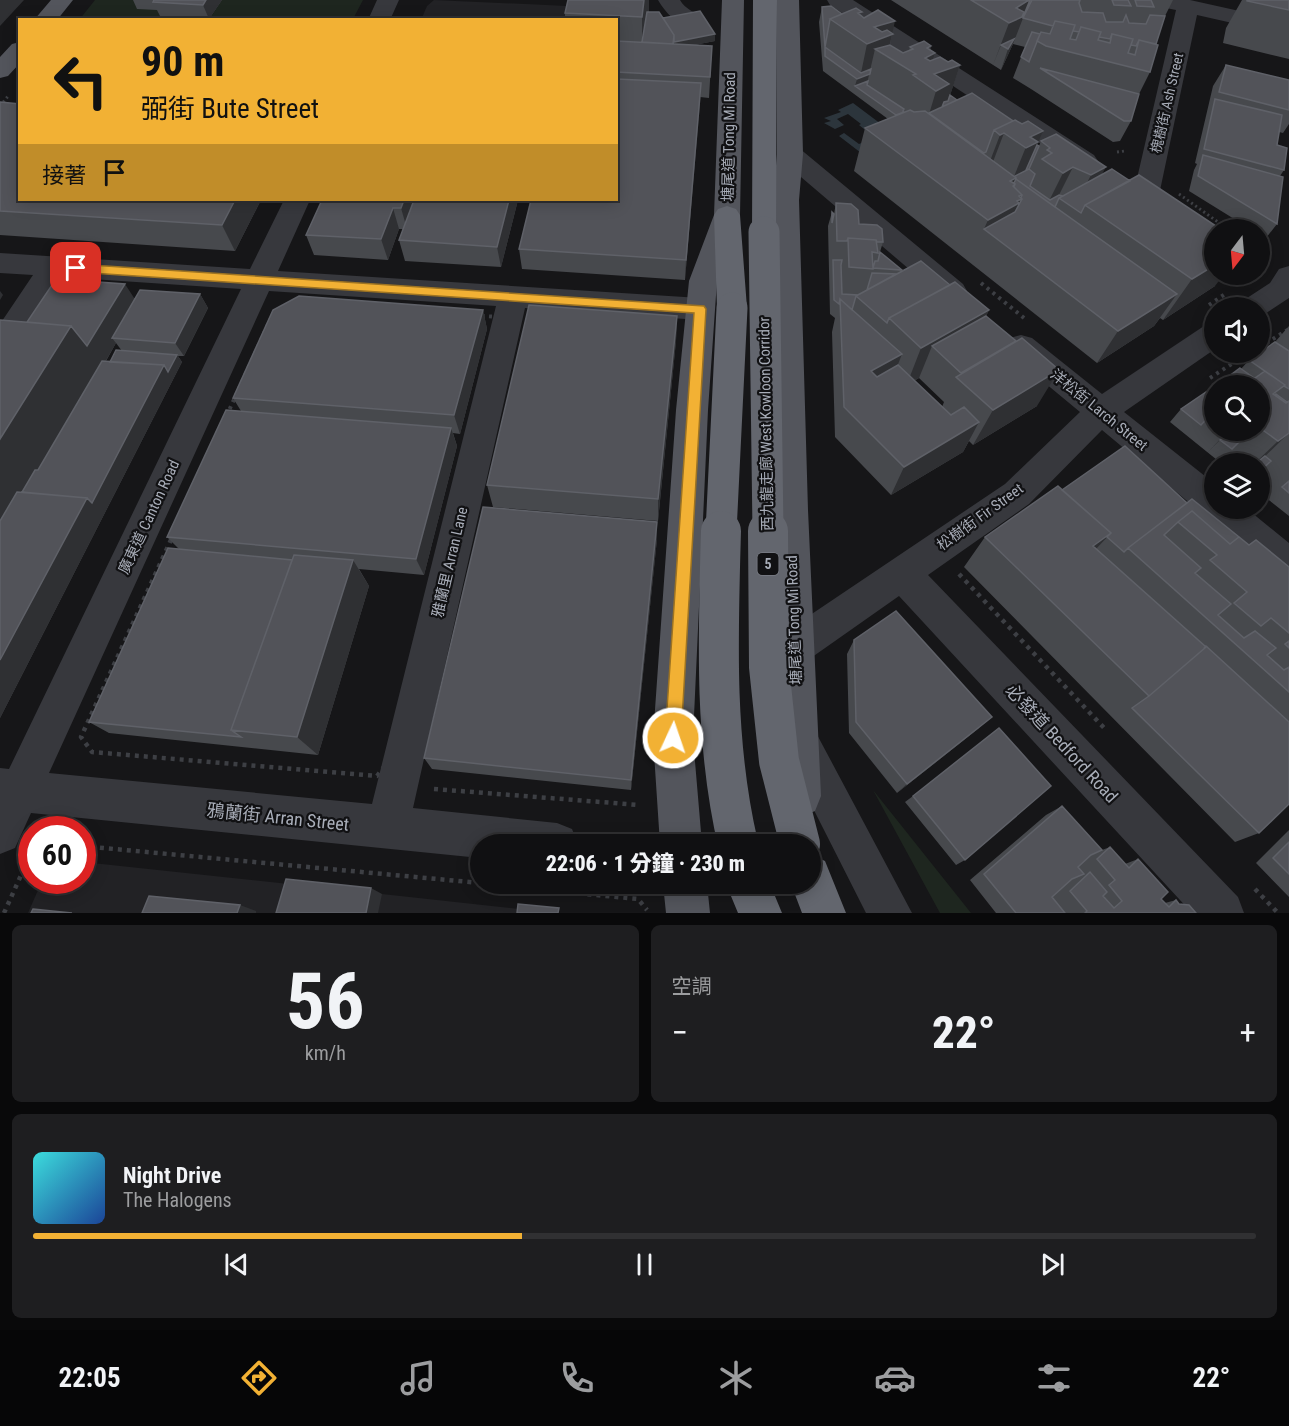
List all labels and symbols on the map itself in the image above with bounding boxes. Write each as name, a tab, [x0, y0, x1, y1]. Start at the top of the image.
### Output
street label: 槐樹街 Ash Street	[1148, 51, 1186, 155]
street label: 塘尾道 Tong Mi Road	[719, 72, 739, 202]
north arrow	[1204, 219, 1270, 285]
pin	[50, 242, 101, 293]
street label: 西九龍走廊 West Kowloon Corridor	[755, 316, 777, 531]
street label: 洋松街 Larch Street	[1047, 365, 1151, 455]
street label: 廣東道 Canton Road	[115, 457, 183, 577]
street label: 松樹街 Fir Street	[933, 480, 1027, 554]
street label: 雅蘭里 Arran Lane	[429, 505, 471, 619]
road number: 5	[758, 553, 778, 575]
street label: 塘尾道 Tong Mi Road	[783, 555, 805, 685]
street label: 必發道 Bedford Road	[1002, 679, 1122, 807]
position arrow	[641, 706, 705, 770]
street label: 鴉蘭街 Arran Street	[206, 799, 350, 835]
speed limit sign: 60	[18, 816, 96, 894]

